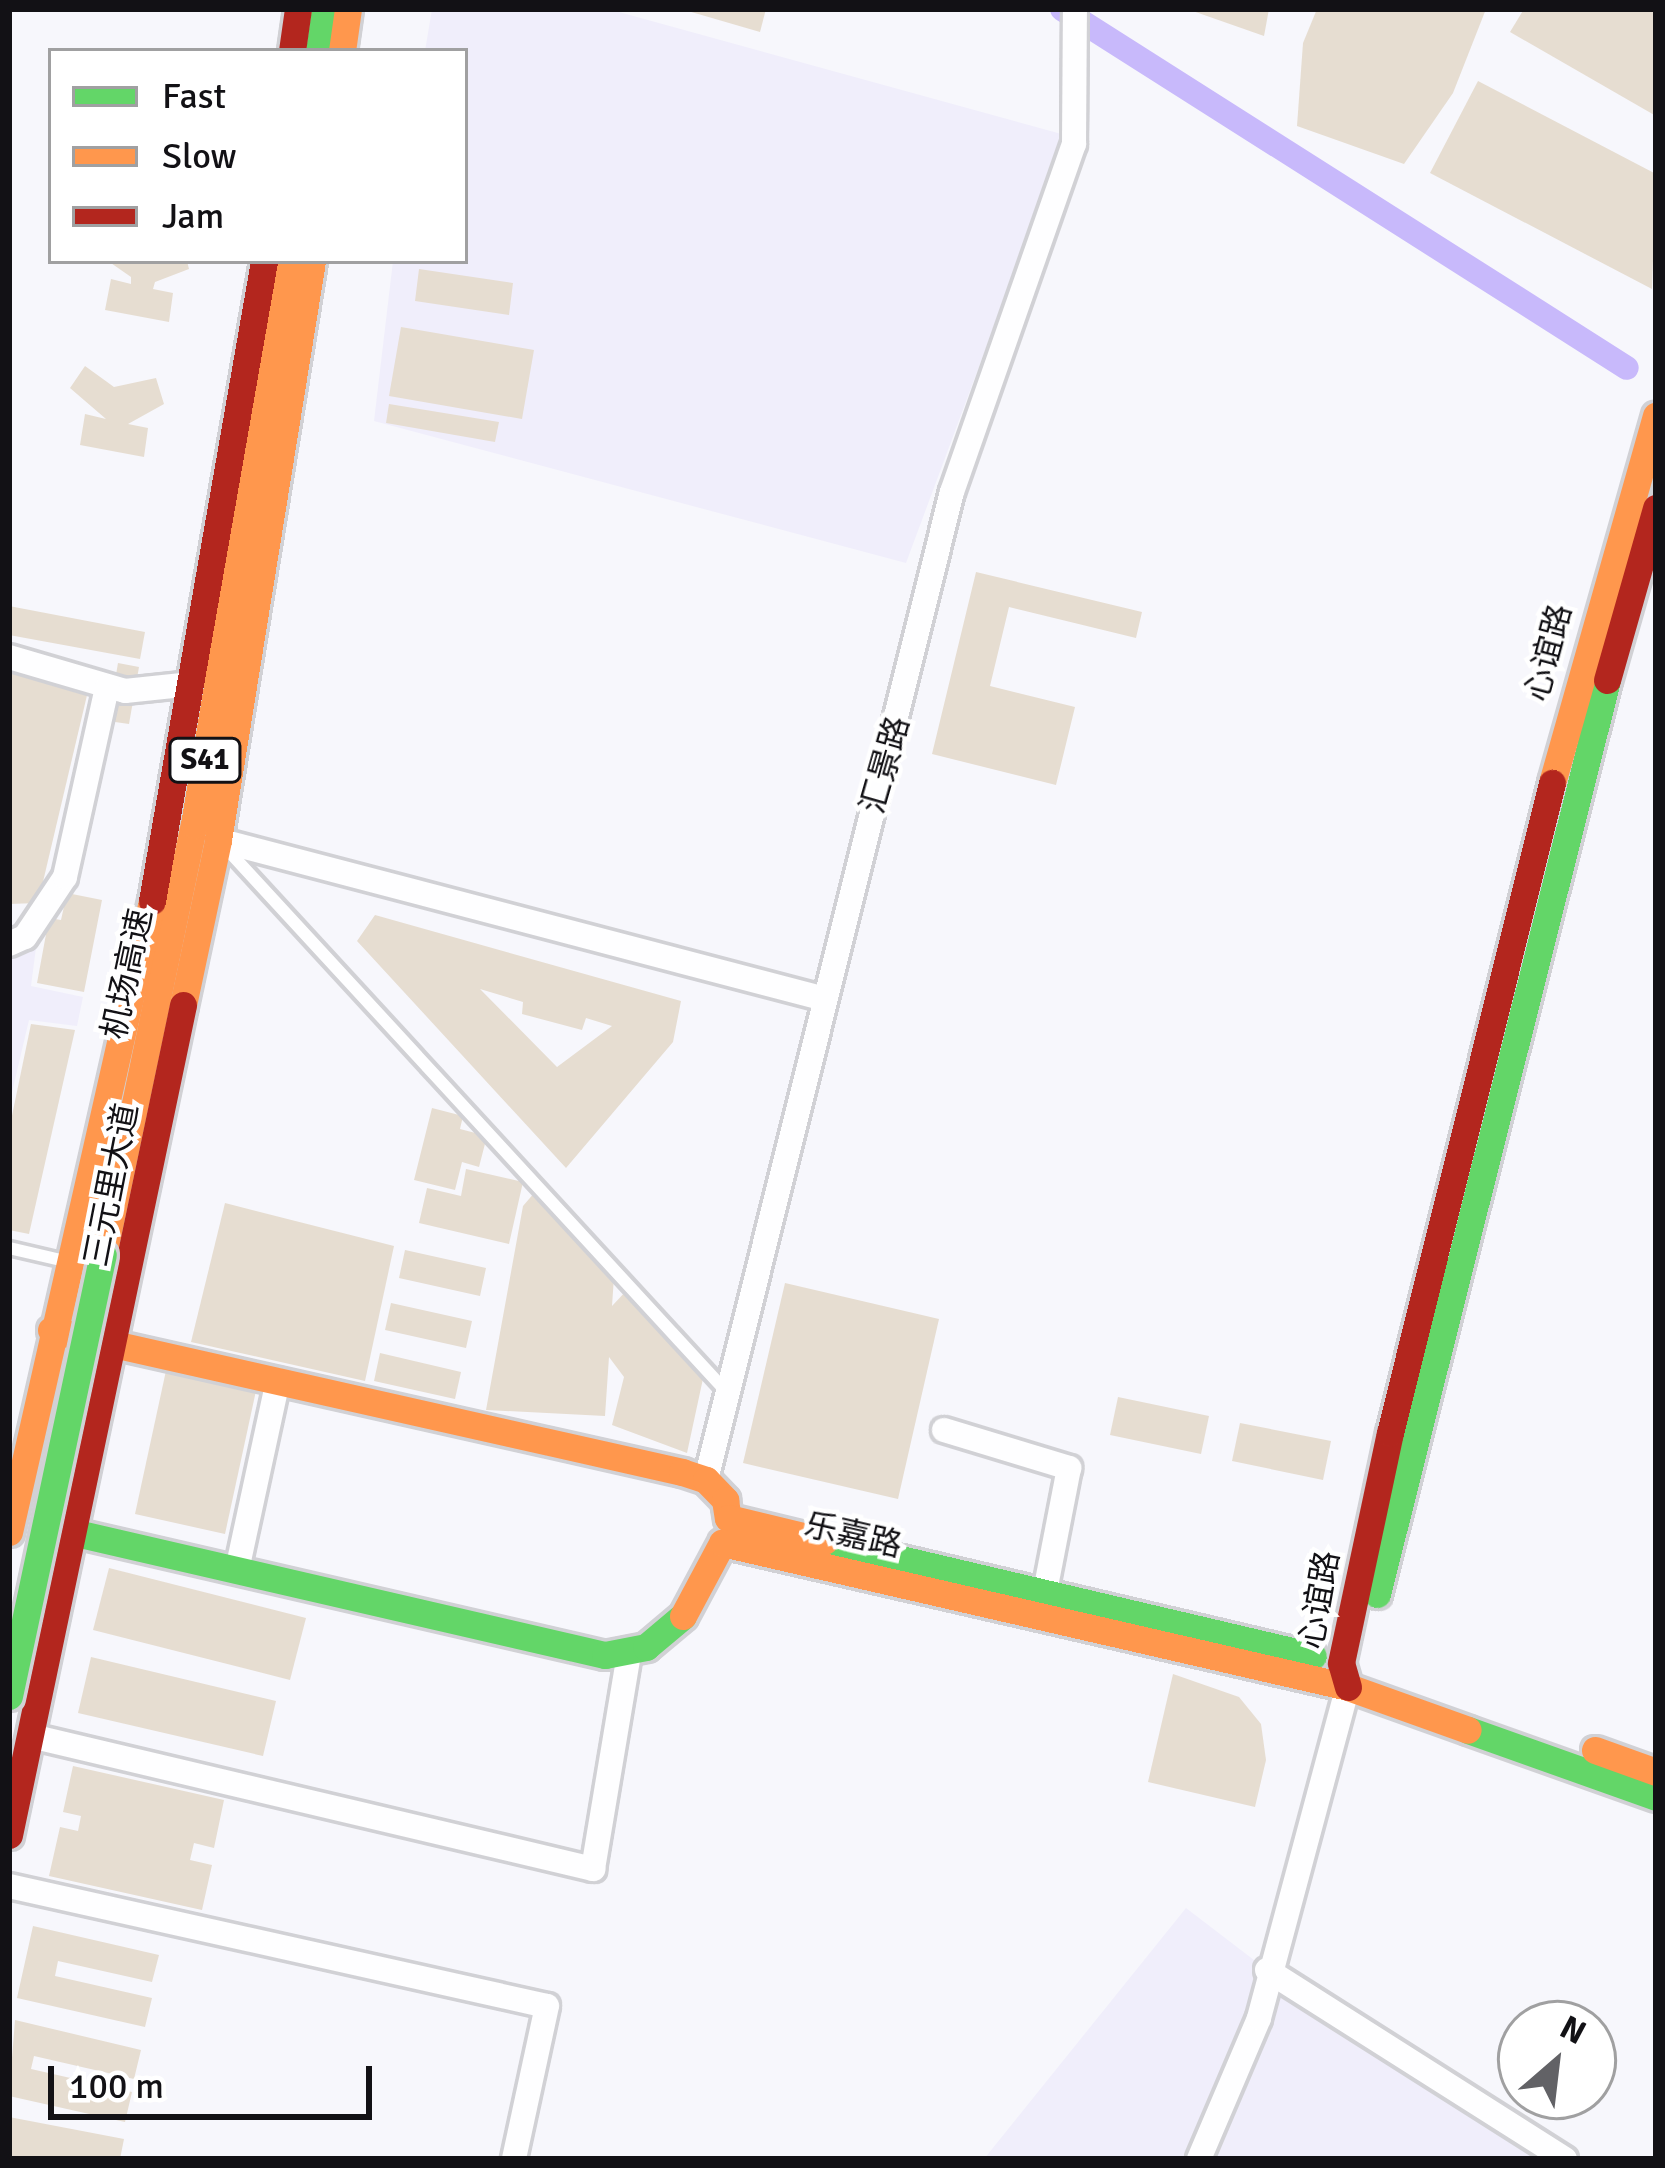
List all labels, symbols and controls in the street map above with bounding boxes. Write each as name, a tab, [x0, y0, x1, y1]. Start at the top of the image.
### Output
legend	[48, 48, 468, 264]
text: Fast	[162, 74, 226, 119]
text: Slow	[162, 134, 237, 179]
text: Jam	[162, 194, 224, 239]
street label: 心谊路	[1517, 600, 1581, 706]
street label: 汇景路	[853, 712, 919, 818]
road number: S41	[166, 736, 244, 784]
street label: 机场高速	[95, 905, 161, 1043]
street label: 三元里大道	[77, 1100, 147, 1270]
street label: 乐嘉路	[800, 1506, 906, 1566]
street label: 心谊路	[1292, 1548, 1348, 1652]
north arrow	[1497, 2000, 1617, 2120]
text: N	[1553, 2007, 1592, 2054]
scale bar	[54, 2042, 378, 2116]
text: 100 m	[69, 2064, 164, 2109]

